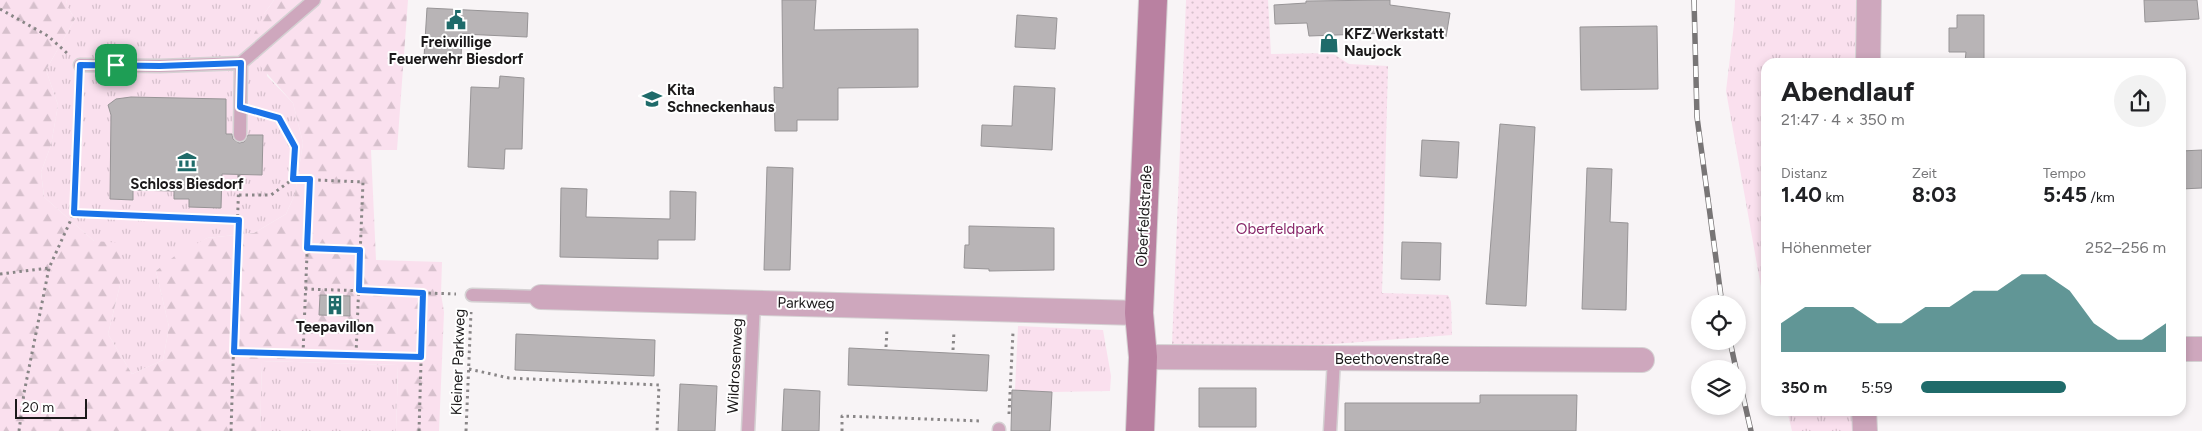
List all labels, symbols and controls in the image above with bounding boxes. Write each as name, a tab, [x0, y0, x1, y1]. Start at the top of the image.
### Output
public building icon: Freiwillige Feuerwehr Biesdorf	[445, 9, 467, 31]
place label: KFZ Werkstatt Naujock	[1344, 25, 1445, 60]
shop icon: KFZ Werkstatt Naujock	[1318, 32, 1340, 54]
place label: Freiwillige Feuerwehr Biesdorf	[388, 33, 524, 68]
pin	[95, 44, 137, 86]
icon: arrive	[102, 51, 130, 79]
text: Abendlauf	[1781, 74, 1914, 108]
button: share	[2114, 75, 2166, 127]
place label: Kita Schneckenhaus	[667, 81, 774, 116]
school or university icon: Kita Schneckenhaus	[641, 88, 663, 110]
text: 21:47 · 4 × 350 m	[1781, 110, 1905, 129]
museum icon: Schloss Biesdorf	[176, 151, 198, 173]
street label: Oberfeldstraße	[1132, 165, 1156, 267]
text: Distanz	[1781, 165, 1828, 182]
text: Zeit	[1912, 165, 1937, 182]
text: Tempo	[2043, 165, 2086, 182]
place label: Schloss Biesdorf	[130, 175, 244, 193]
text: 1.40	[1781, 182, 1822, 207]
text: 8:03	[1912, 182, 1956, 207]
text: 5:45	[2043, 182, 2087, 207]
text: km	[1822, 189, 1844, 206]
text: /km	[2087, 189, 2115, 206]
park label: Oberfeldpark	[1236, 220, 1325, 238]
text: Höhenmeter	[1781, 238, 1871, 257]
text: 252–256 m	[2085, 238, 2166, 257]
building icon: Teepavillon	[324, 294, 346, 316]
street label: Parkweg	[777, 294, 835, 312]
map controls	[1691, 295, 1746, 415]
button: locate	[1691, 295, 1746, 350]
street label: Kleiner Parkweg	[447, 308, 469, 416]
place label: Teepavillon	[296, 318, 374, 336]
street label: Wildrosenweg	[724, 318, 746, 414]
street label: Beethovenstraße	[1335, 350, 1449, 368]
button: layers	[1691, 360, 1746, 415]
text: 350 m	[1781, 378, 1827, 397]
text: 5:59	[1861, 378, 1893, 397]
scale bar	[15, 396, 88, 419]
text: 20 m	[22, 399, 54, 416]

